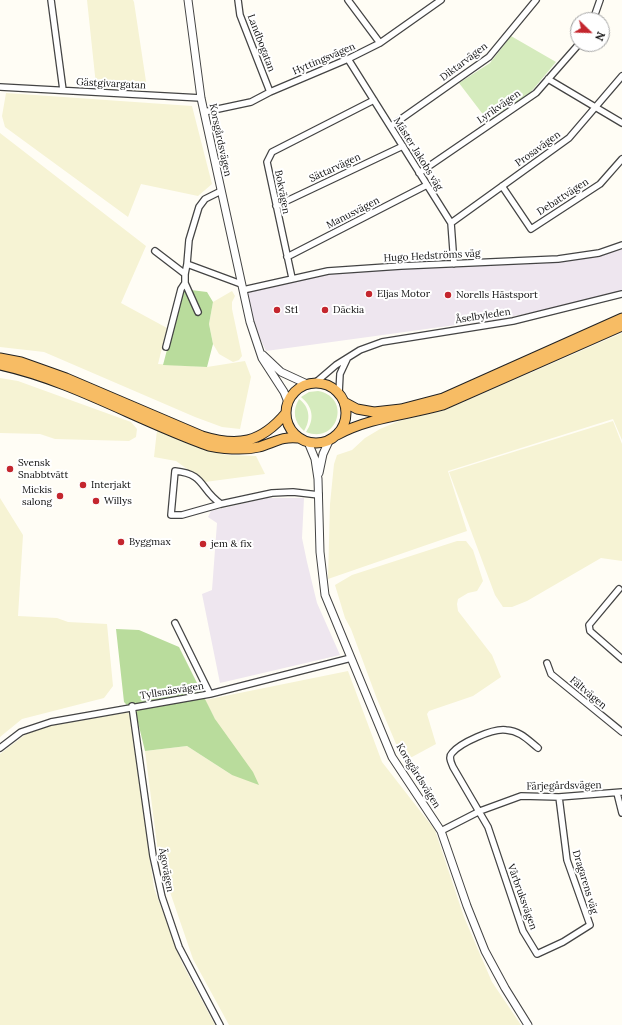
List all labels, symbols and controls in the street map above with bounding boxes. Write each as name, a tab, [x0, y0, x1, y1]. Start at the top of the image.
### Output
north arrow	[570, 12, 610, 52]
street label: Landbogatan	[245, 13, 277, 73]
text: N	[592, 30, 608, 43]
street label: Hyttingsvägen	[291, 40, 357, 78]
street label: Diktarvägen	[438, 40, 490, 84]
street label: Gästgivargatan	[76, 76, 146, 92]
street label: Lyrikvägen	[475, 88, 523, 126]
street label: Korsgårdsvägen	[206, 102, 234, 178]
street label: Mäster Jakobs väg	[391, 115, 445, 193]
street label: Prosavägen	[513, 129, 563, 169]
street label: Sättarvägen	[307, 151, 363, 185]
street label: Bokvägen	[272, 169, 292, 215]
street label: Debattvägen	[535, 176, 591, 218]
street label: Manusvägen	[324, 194, 382, 232]
street label: Hugo Hedströms väg	[383, 247, 481, 265]
place label: Eljas Motor	[377, 288, 430, 300]
marker: Eljas Motor	[364, 289, 374, 299]
place label: Norells Hästsport	[456, 289, 538, 301]
marker: Norells Hästsport	[443, 290, 453, 300]
place label: St1	[285, 304, 298, 316]
place label: Däckia	[333, 304, 364, 316]
marker: St1	[272, 305, 282, 315]
marker: Däckia	[320, 305, 330, 315]
street label: Åselbyleden	[455, 306, 511, 326]
place label: Svensk Snabbtvätt	[18, 457, 68, 480]
marker: Svensk Snabbtvätt	[5, 464, 15, 474]
place label: Interjakt	[91, 479, 131, 491]
marker: Interjakt	[78, 480, 88, 490]
place label: Mickis salong	[22, 484, 52, 508]
marker: Mickis salong	[55, 491, 65, 501]
place label: Willys	[104, 495, 132, 507]
marker: Willys	[91, 496, 101, 506]
place label: Byggmax	[129, 536, 171, 548]
marker: Byggmax	[116, 537, 126, 547]
place label: jem & fix	[211, 538, 252, 550]
marker: jem & fix	[198, 539, 208, 549]
street label: Fältvägen	[567, 674, 609, 712]
street label: Tyllsnäsvägen	[139, 680, 205, 702]
street label: Korsgårdsvägen	[393, 741, 443, 811]
street label: Färjegårdsvägen	[526, 779, 602, 793]
street label: Ägovägen	[156, 847, 176, 893]
street label: Dragarens väg	[570, 849, 600, 915]
street label: Vårbruksvägen	[505, 863, 539, 931]

